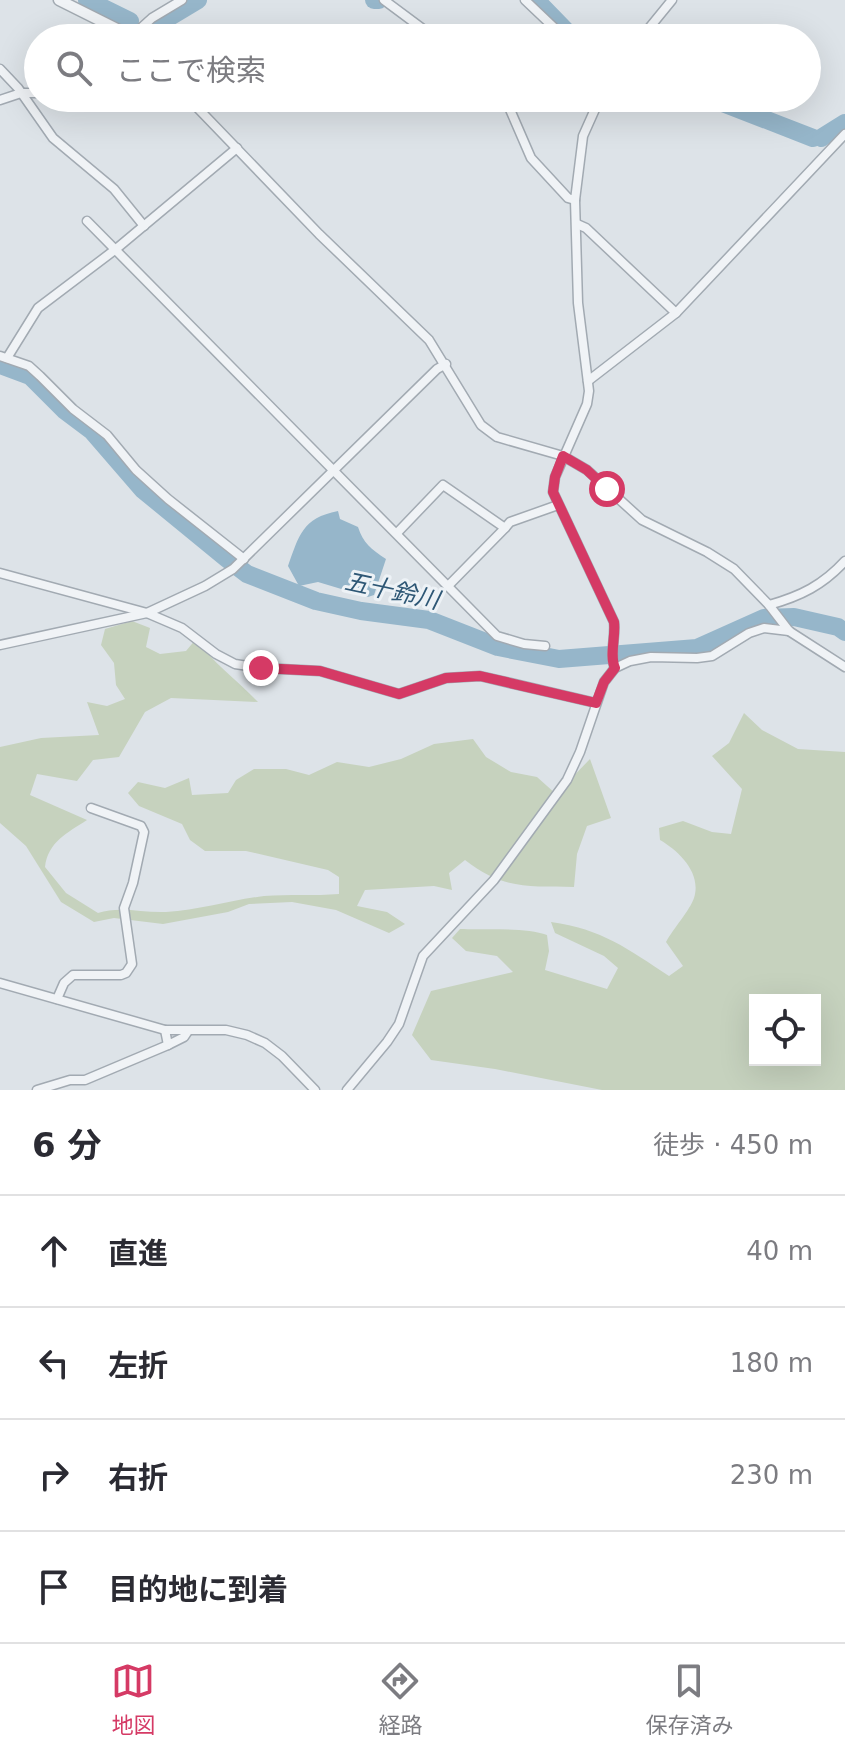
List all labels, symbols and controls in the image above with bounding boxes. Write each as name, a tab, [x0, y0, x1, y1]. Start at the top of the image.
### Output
search box	[24, 24, 821, 112]
icon: search	[52, 46, 96, 90]
text: ここで検索	[116, 53, 266, 88]
route start	[589, 471, 625, 507]
water label: 五十鈴川	[342, 567, 445, 615]
route end	[243, 650, 279, 686]
map controls	[749, 994, 821, 1066]
button: locate	[749, 994, 821, 1066]
text: 6 分	[32, 1125, 102, 1165]
text: 徒歩 · 450 m	[653, 1130, 813, 1160]
icon: ahead	[32, 1229, 76, 1273]
text: 直進	[108, 1236, 168, 1271]
text: 40 m	[746, 1236, 813, 1266]
icon: left	[32, 1341, 76, 1385]
text: 左折	[108, 1348, 168, 1383]
text: 180 m	[730, 1348, 813, 1378]
icon: right	[32, 1453, 76, 1497]
text: 右折	[108, 1460, 168, 1495]
text: 230 m	[730, 1460, 813, 1490]
icon: arrive	[32, 1565, 76, 1609]
text: 目的地に到着	[108, 1572, 288, 1607]
tab: 地図	[111, 1659, 156, 1739]
tab: 経路	[378, 1659, 423, 1739]
tab: 保存済み	[645, 1659, 734, 1739]

